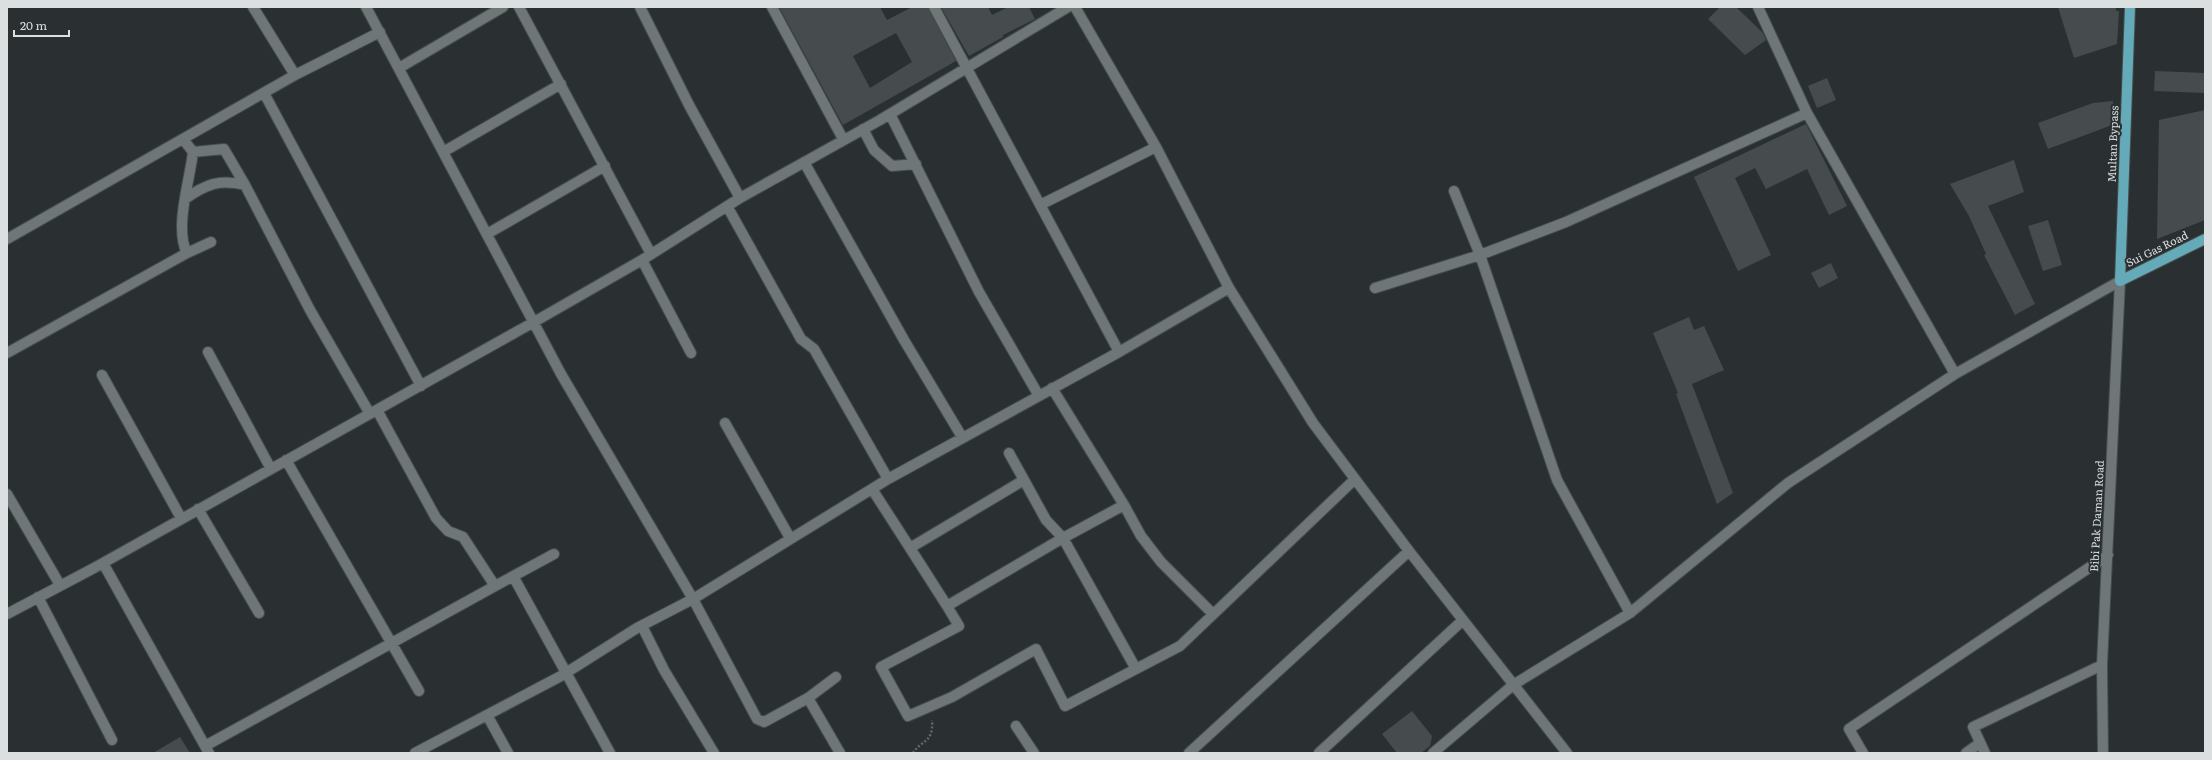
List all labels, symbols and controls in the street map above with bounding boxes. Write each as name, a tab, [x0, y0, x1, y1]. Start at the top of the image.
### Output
scale bar	[14, 12, 69, 38]
text: 20 m	[20, 16, 47, 34]
street label: Multan Bypass	[2103, 105, 2121, 183]
street label: Sui Gas Road	[2123, 226, 2191, 270]
street label: Bibi Pak Daman Road	[2085, 460, 2107, 572]

